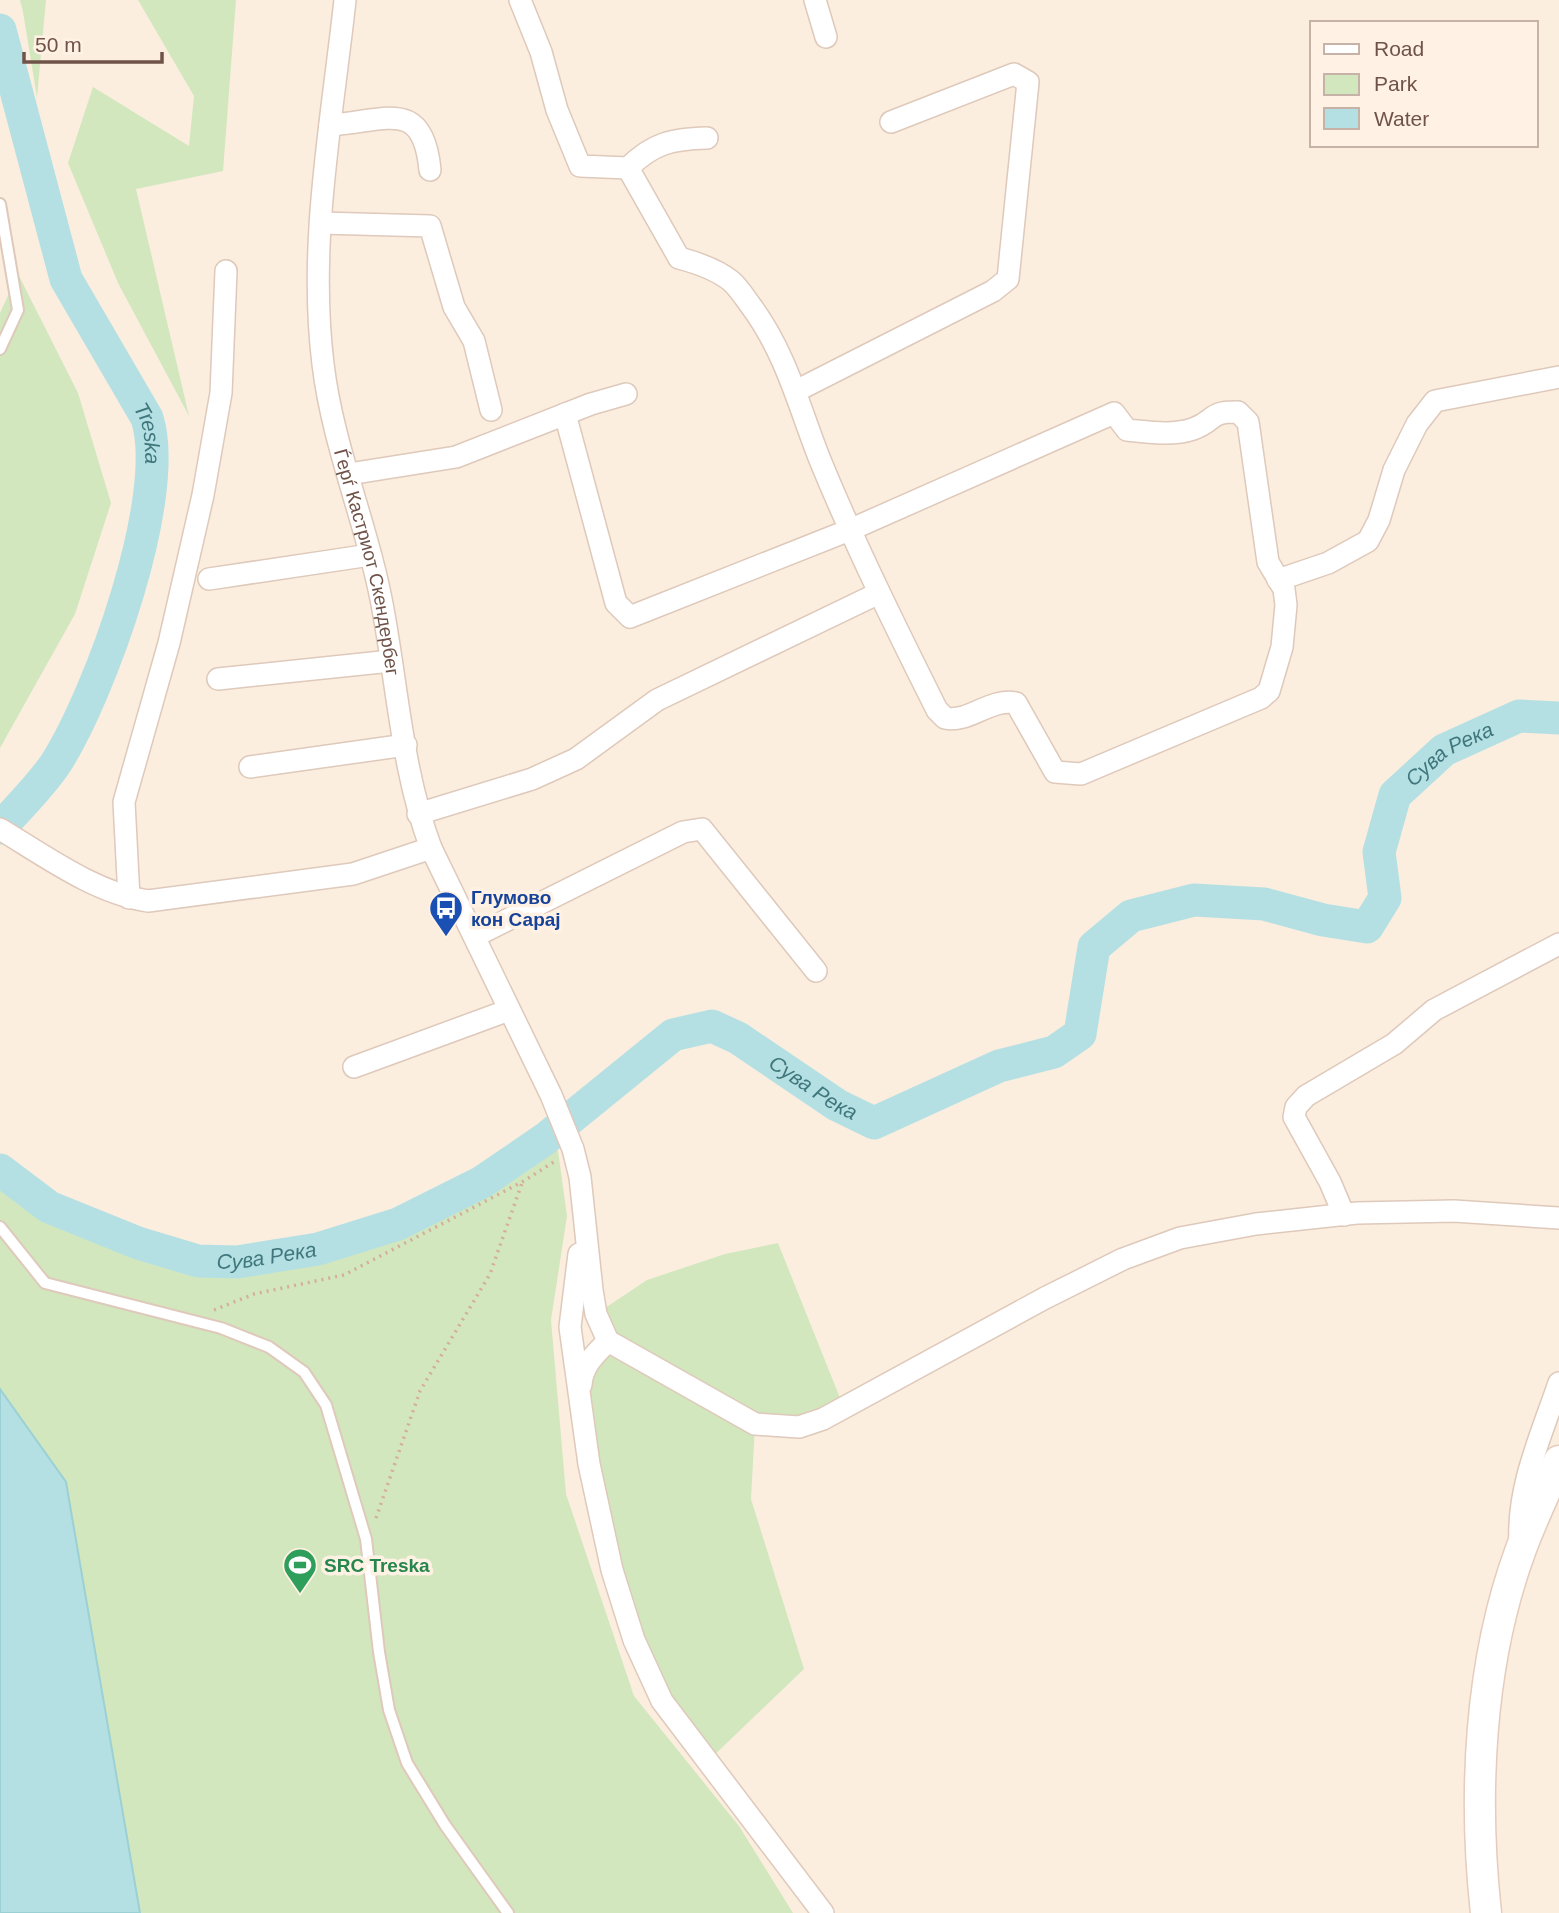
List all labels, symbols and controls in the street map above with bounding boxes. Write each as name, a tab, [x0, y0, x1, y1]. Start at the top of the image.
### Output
scale bar	[24, 21, 163, 65]
legend	[1310, 21, 1538, 147]
text: 50 m	[35, 33, 82, 56]
text: Road	[1374, 37, 1424, 60]
text: Park	[1374, 72, 1418, 95]
text: Water	[1374, 107, 1429, 130]
water label: Treska	[130, 398, 164, 464]
street label: Ѓерѓ Кастриот Скендербег	[330, 447, 403, 677]
water label: Сува Река	[1401, 717, 1497, 790]
place label: Глумово кон Сарај	[471, 887, 561, 930]
bus stop icon: Глумово кон Сарај	[427, 889, 465, 938]
water label: Сува Река	[765, 1051, 861, 1124]
water label: Сува Река	[216, 1237, 318, 1273]
sports icon: SRC Treska	[281, 1546, 319, 1595]
place label: SRC Treska	[324, 1555, 430, 1576]

